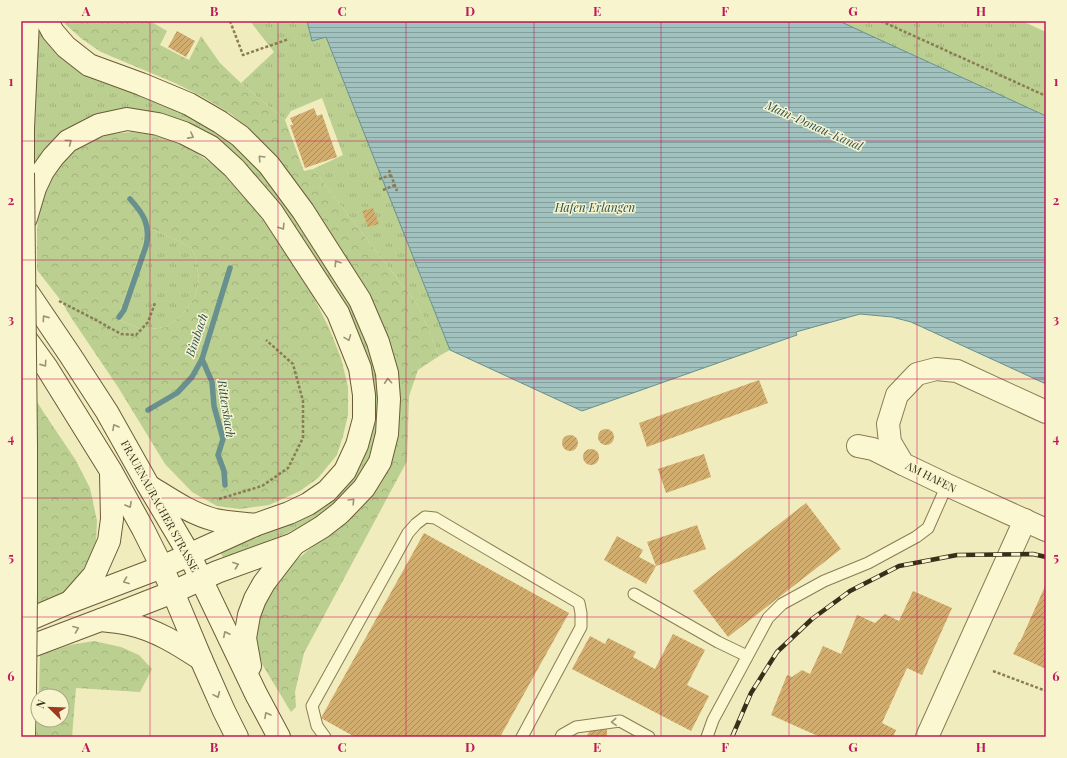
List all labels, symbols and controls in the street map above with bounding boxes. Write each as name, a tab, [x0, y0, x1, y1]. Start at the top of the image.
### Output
text: A	[81, 2, 91, 19]
text: B	[210, 2, 219, 19]
text: C	[337, 2, 347, 19]
text: D	[465, 2, 475, 19]
text: E	[593, 2, 601, 19]
text: F	[721, 2, 729, 19]
text: G	[848, 2, 858, 19]
text: H	[976, 2, 986, 19]
text: 1	[9, 72, 14, 89]
text: 1	[1054, 72, 1059, 89]
water label: Main-Donau-Kanal	[763, 96, 866, 154]
one-way arrow	[187, 131, 194, 139]
one-way arrow	[64, 140, 71, 147]
one-way arrow	[258, 155, 266, 163]
text: 2	[8, 191, 15, 208]
text: 2	[1053, 191, 1060, 208]
water label: Hafen Erlangen	[554, 199, 635, 215]
one-way arrow	[277, 223, 285, 230]
one-way arrow	[334, 260, 341, 267]
text: 3	[8, 310, 14, 327]
text: 3	[1053, 310, 1059, 327]
water label: Bimbach	[181, 311, 211, 359]
one-way arrow	[43, 315, 50, 322]
one-way arrow	[344, 335, 352, 342]
one-way arrow	[39, 359, 46, 366]
water label: Rittersbach	[214, 378, 239, 439]
one-way arrow	[383, 378, 392, 384]
one-way arrow	[113, 423, 120, 431]
text: 4	[8, 429, 15, 446]
text: 4	[1053, 429, 1060, 446]
street label: FRAUENAURACHER STRASSE	[118, 437, 203, 575]
street label: AM HAFEN	[903, 457, 959, 496]
one-way arrow	[347, 498, 354, 506]
one-way arrow	[125, 501, 132, 508]
text: 5	[8, 548, 14, 565]
text: 5	[1053, 548, 1059, 565]
one-way arrow	[233, 561, 240, 570]
one-way arrow	[122, 576, 129, 584]
one-way arrow	[73, 625, 80, 633]
one-way arrow	[223, 630, 231, 638]
text: 6	[7, 667, 15, 684]
text: 6	[1052, 667, 1060, 684]
north arrow	[30, 688, 70, 728]
one-way arrow	[212, 690, 220, 698]
text: N	[32, 697, 49, 710]
one-way arrow	[265, 712, 272, 720]
one-way arrow	[611, 718, 617, 727]
text: A	[81, 738, 91, 755]
text: B	[210, 738, 219, 755]
text: C	[337, 738, 347, 755]
text: D	[465, 738, 475, 755]
text: E	[593, 738, 601, 755]
text: F	[721, 738, 729, 755]
text: G	[848, 738, 858, 755]
text: H	[976, 738, 986, 755]

